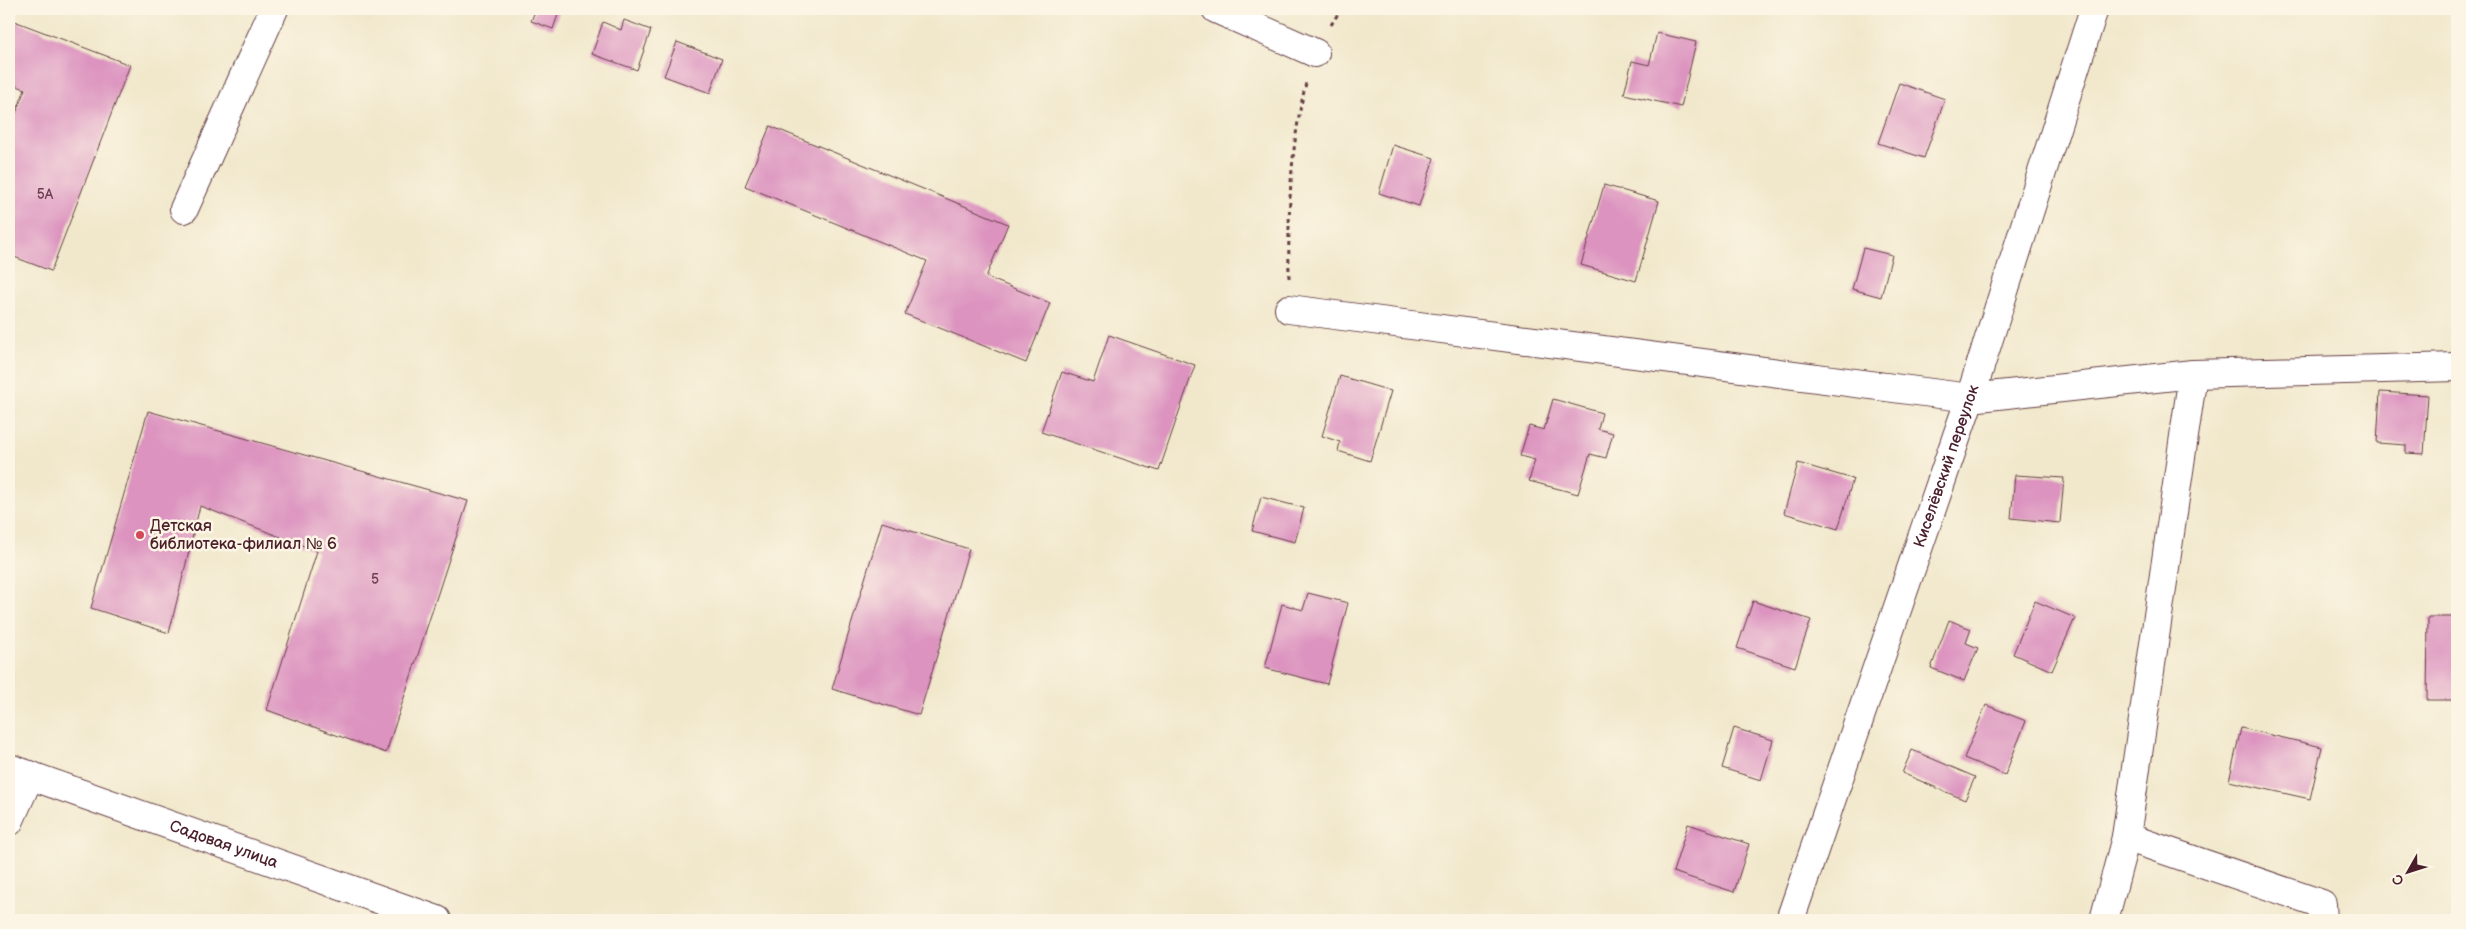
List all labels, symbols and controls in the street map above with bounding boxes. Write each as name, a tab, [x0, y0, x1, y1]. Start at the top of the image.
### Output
house number: 5А	[37, 186, 54, 203]
street label: Киселёвский переулок	[1910, 382, 1983, 550]
place label: Детская библиотека-филиал № 6	[150, 517, 337, 554]
marker: Детская библиотека-филиал № 6	[134, 529, 146, 541]
house number: 5	[371, 571, 379, 588]
street label: Садовая улица	[167, 816, 281, 872]
north arrow	[2384, 846, 2434, 896]
text: С	[2388, 871, 2408, 889]

